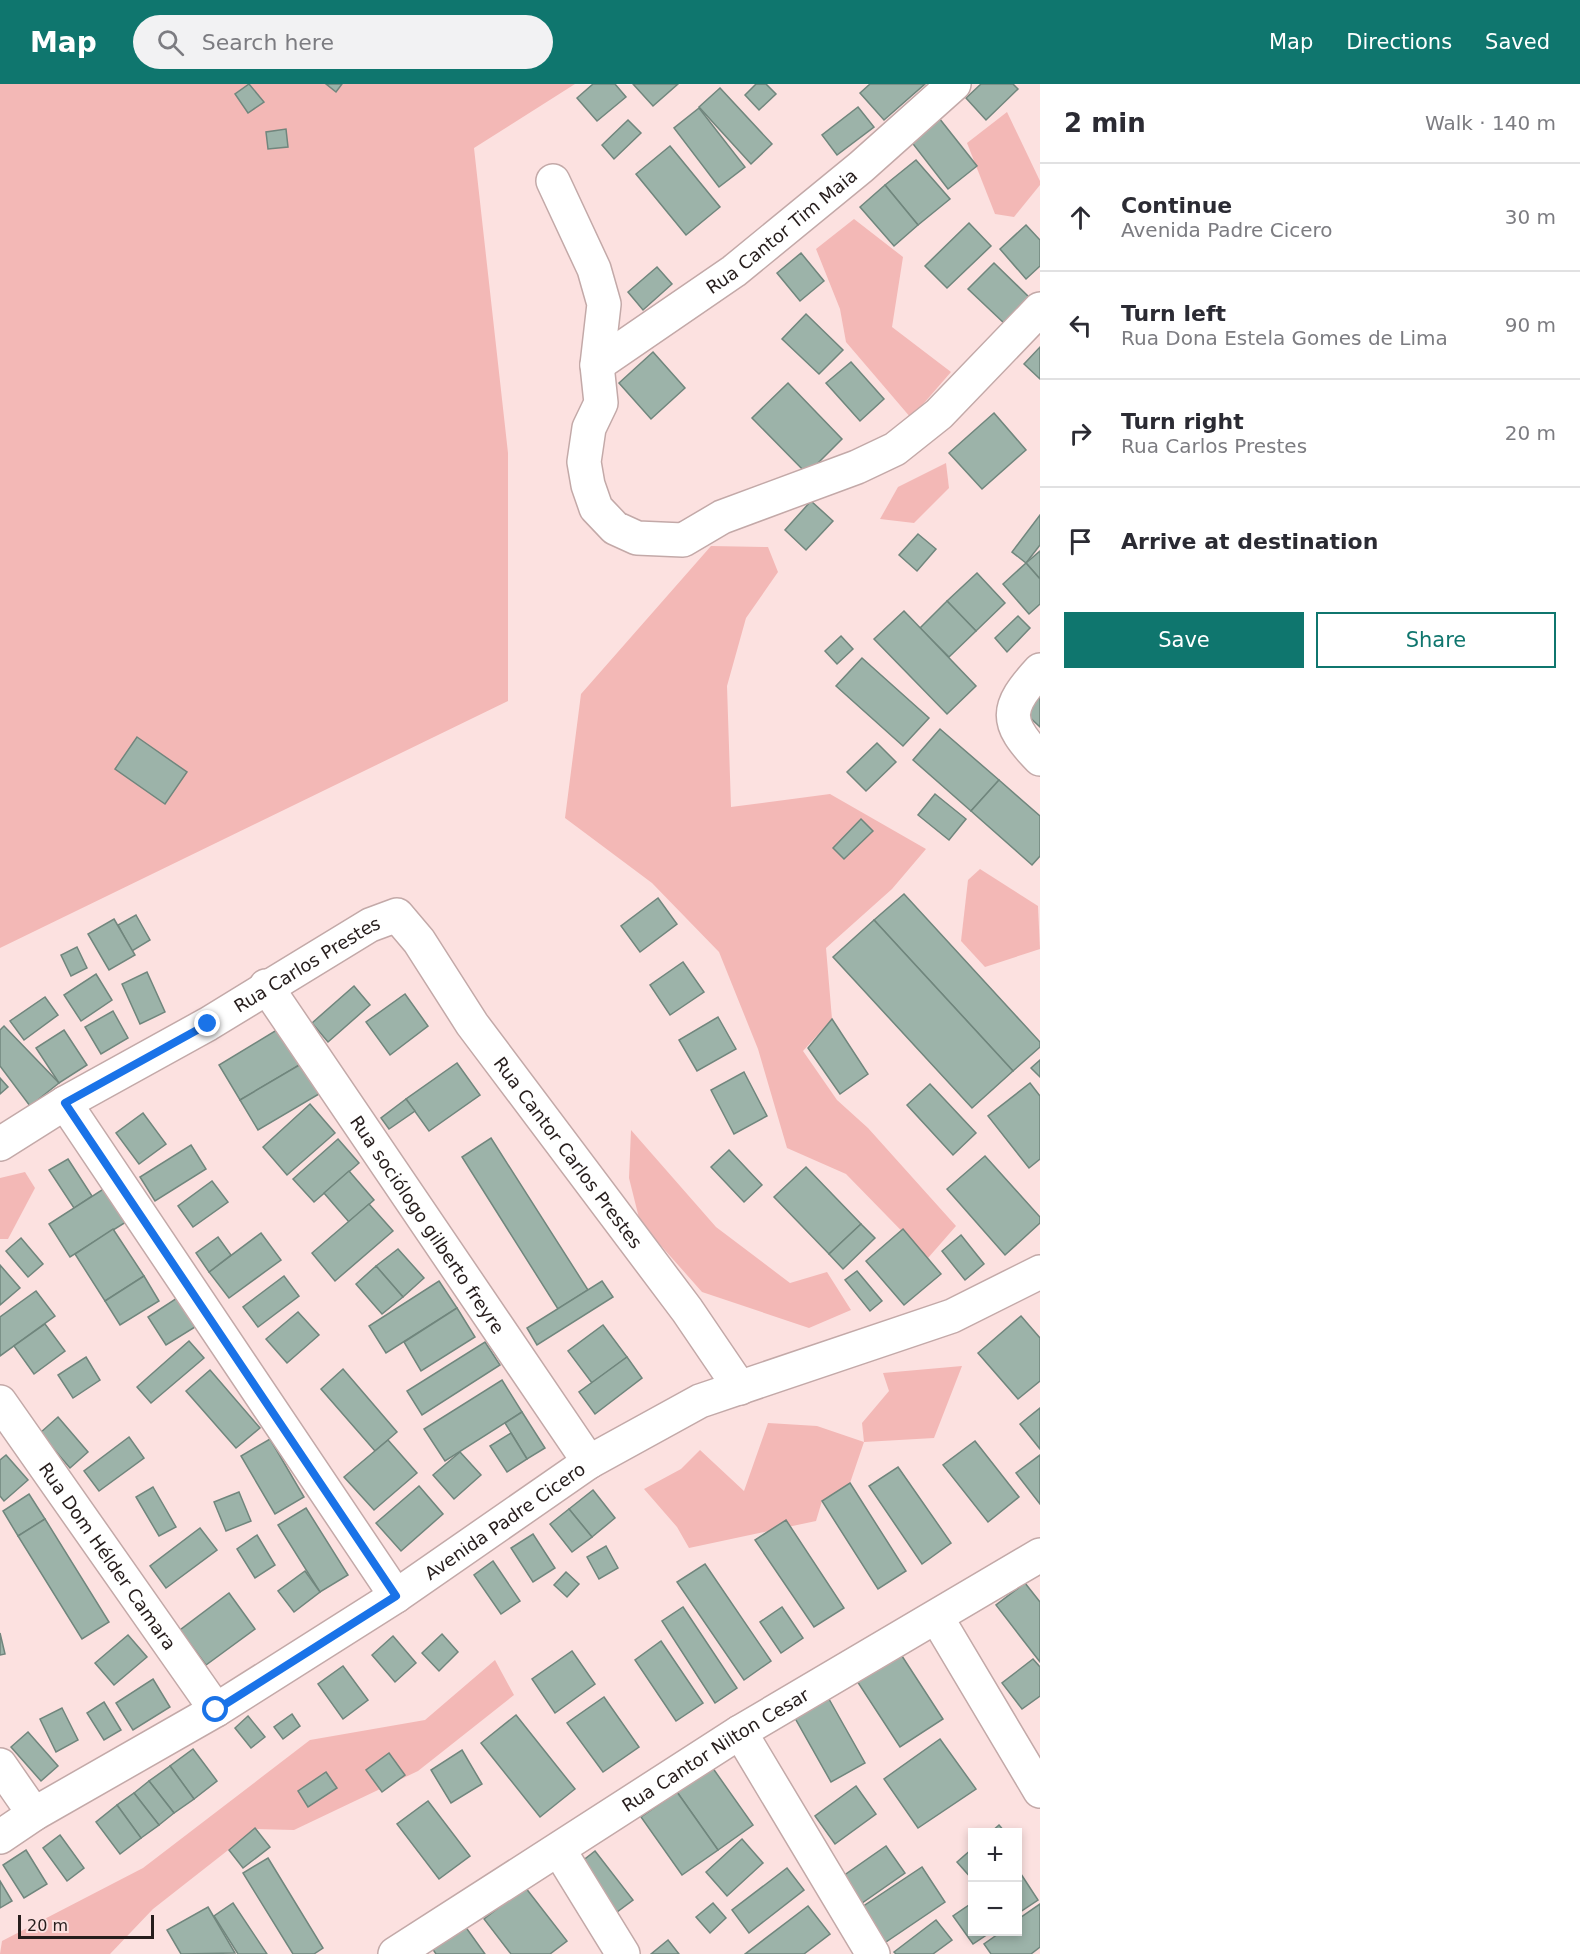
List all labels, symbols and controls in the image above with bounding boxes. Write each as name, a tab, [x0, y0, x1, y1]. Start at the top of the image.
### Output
search box	[133, 15, 553, 69]
text: Map	[30, 26, 97, 59]
icon: search	[154, 26, 187, 59]
text: Search here	[202, 30, 334, 55]
text: Map	[1269, 30, 1313, 54]
text: Directions	[1346, 30, 1452, 54]
text: Saved	[1485, 30, 1550, 54]
text: 2 min	[1064, 108, 1146, 138]
text: Walk · 140 m	[1425, 111, 1556, 135]
street label: Rua Cantor Tim Maia	[702, 164, 861, 298]
text: Continue	[1121, 193, 1232, 218]
icon: ahead	[1064, 201, 1097, 234]
text: 30 m	[1505, 205, 1556, 229]
text: Avenida Padre Cicero	[1121, 218, 1333, 242]
text: Turn left	[1121, 301, 1226, 326]
icon: left	[1064, 309, 1097, 342]
text: 90 m	[1505, 313, 1556, 337]
text: Rua Dona Estela Gomes de Lima	[1121, 326, 1448, 350]
text: Turn right	[1121, 409, 1244, 434]
icon: right	[1064, 417, 1097, 450]
text: 20 m	[1505, 421, 1556, 445]
text: Rua Carlos Prestes	[1121, 434, 1307, 458]
icon: arrive	[1064, 525, 1097, 558]
text: Arrive at destination	[1121, 529, 1378, 554]
button: Save	[1064, 612, 1304, 668]
button: Share	[1316, 612, 1556, 668]
street label: Rua Carlos Prestes	[230, 912, 383, 1016]
route end	[194, 1010, 220, 1036]
street label: Rua Cantor Carlos Prestes	[490, 1053, 647, 1252]
street label: Rua sociólogo gilberto freyre	[346, 1111, 509, 1337]
street label: Rua Dom Hélder Camara	[35, 1458, 181, 1654]
street label: Avenida Padre Cicero	[420, 1458, 589, 1584]
street label: Rua Cantor Nilton Cesar	[618, 1683, 813, 1816]
route start	[202, 1696, 228, 1722]
map controls	[968, 1828, 1022, 1936]
button: +	[968, 1828, 1022, 1882]
button: −	[968, 1882, 1022, 1936]
scale bar	[18, 1912, 154, 1940]
text: 20 m	[27, 1916, 68, 1935]

